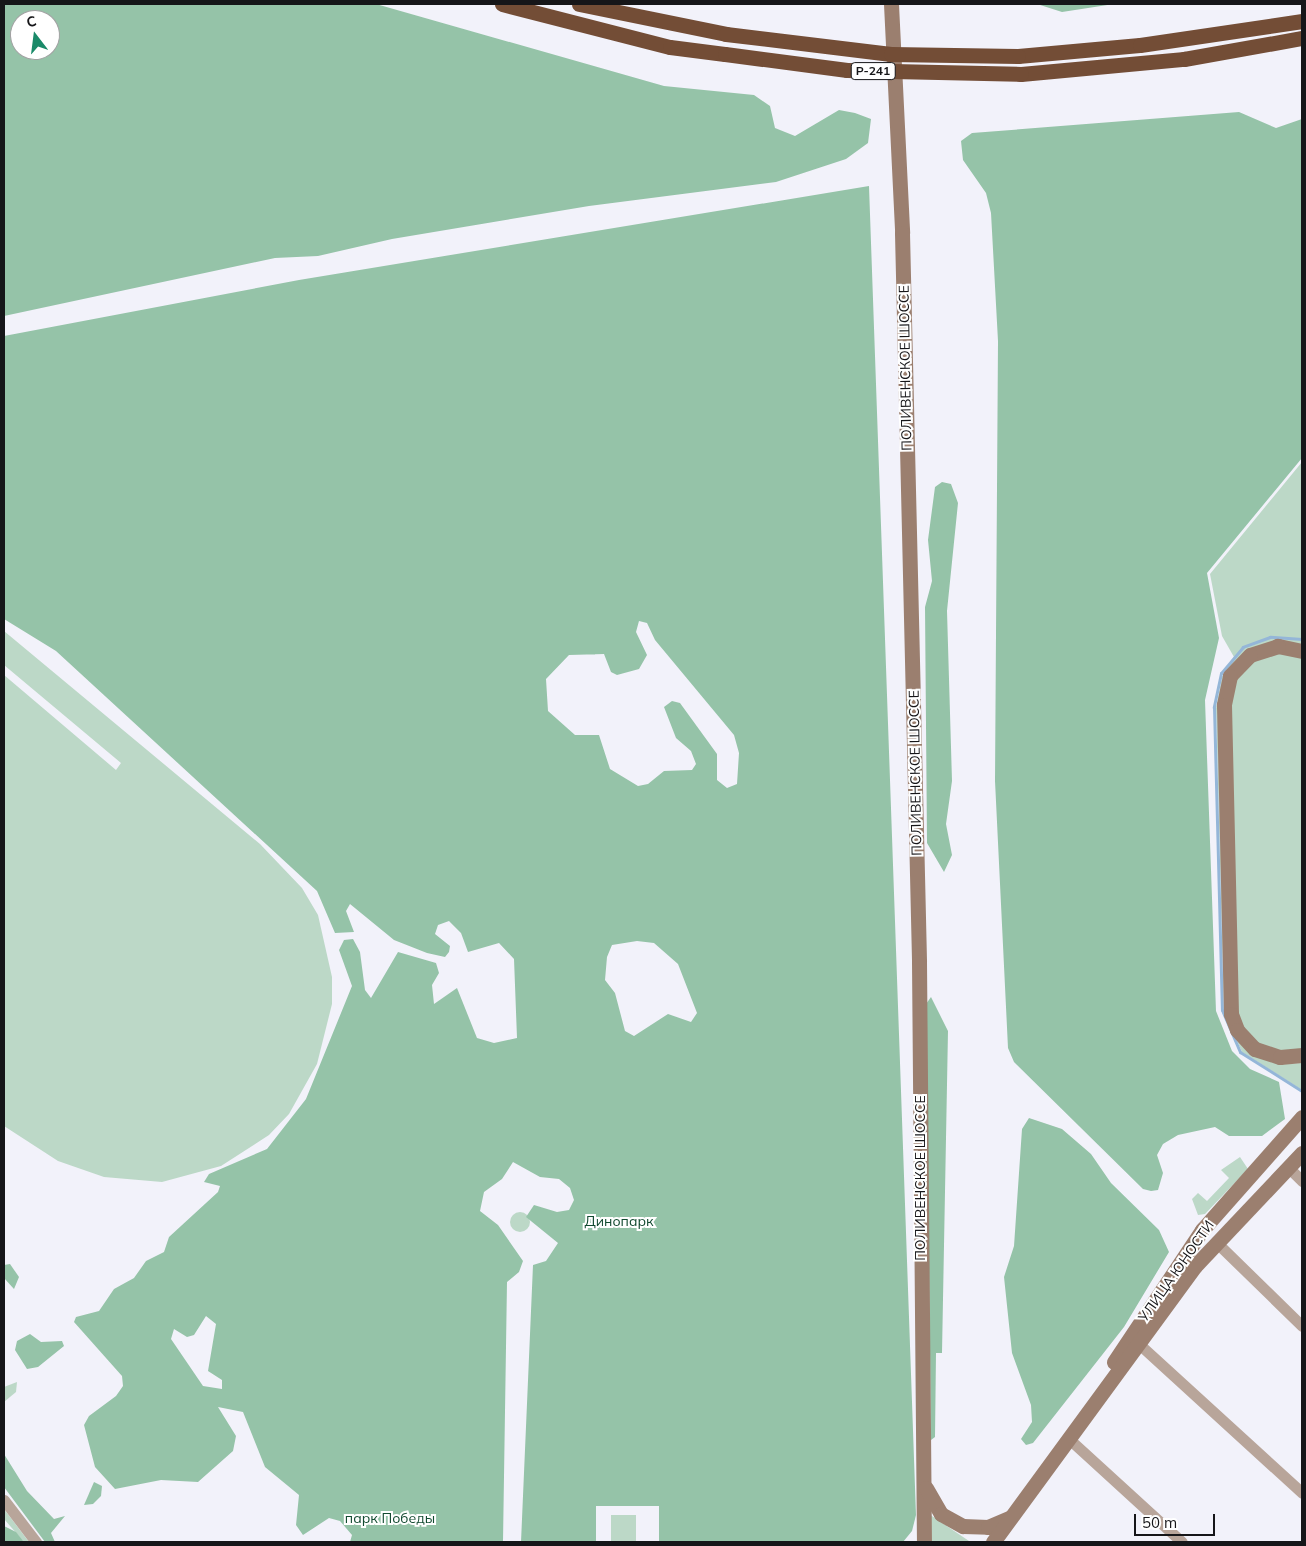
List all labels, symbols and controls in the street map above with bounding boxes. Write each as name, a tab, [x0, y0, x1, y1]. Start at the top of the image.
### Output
north arrow	[10, 10, 60, 60]
text: С	[24, 12, 38, 31]
road number: Р-241	[850, 61, 896, 80]
street label: ПОЛИВЕНСКОЕ ШОССЕ	[895, 285, 915, 451]
street label: ПОЛИВЕНСКОЕ ШОССЕ	[905, 690, 925, 856]
street label: ПОЛИВЕНСКОЕ ШОССЕ	[912, 1095, 928, 1261]
park label: Динопарк	[584, 1213, 654, 1229]
street label: УЛИЦА ЮНОСТИ	[1135, 1217, 1217, 1325]
scale bar	[1136, 1504, 1217, 1536]
park label: парк Победы	[345, 1510, 435, 1526]
text: 50 m	[1142, 1513, 1177, 1532]

